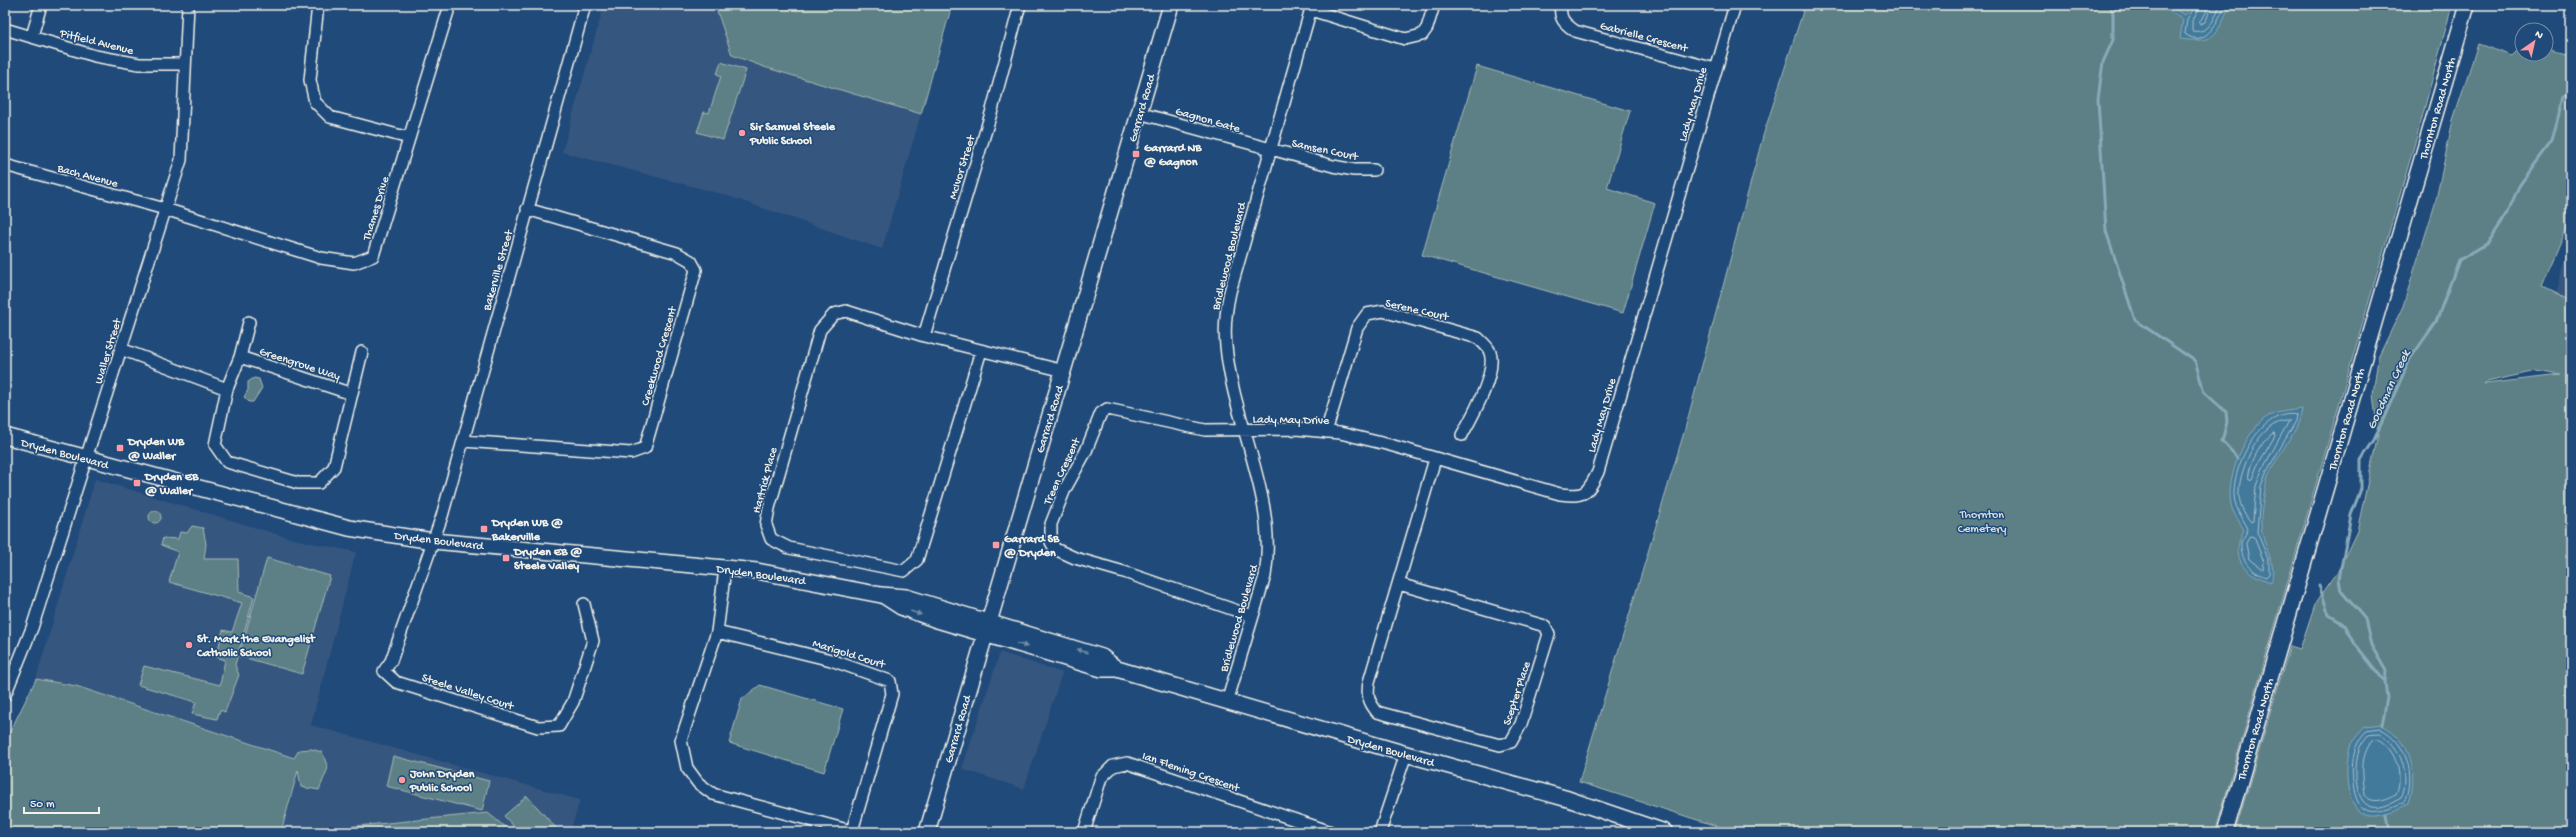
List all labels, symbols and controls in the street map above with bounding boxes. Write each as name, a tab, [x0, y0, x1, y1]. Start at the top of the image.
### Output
street label: Gabrielle Crescent	[1598, 20, 1690, 57]
north arrow	[2514, 22, 2554, 62]
street label: Pitfield Avenue	[57, 27, 135, 59]
text: N	[2532, 28, 2545, 42]
street label: Thornton Road North	[2417, 55, 2460, 162]
street label: Lady May Drive	[1677, 65, 1711, 143]
street label: Garrard Road	[1127, 72, 1160, 144]
street label: Gagnon Gate	[1173, 105, 1242, 137]
place label: Sir Samuel Steele Public School	[749, 121, 836, 149]
marker: Sir Samuel Steele Public School	[737, 128, 747, 138]
street label: McIvor Street	[947, 133, 980, 201]
street label: Samsen Court	[1290, 137, 1360, 165]
place label: Garrard NB @ Gagnon	[1144, 142, 1202, 170]
marker: Garrard NB @ Gagnon	[1131, 149, 1141, 159]
street label: Bach Avenue	[55, 162, 120, 192]
street label: Thames Drive	[360, 174, 393, 243]
street label: Bridlewood Boulevard	[1210, 200, 1250, 313]
street label: Bakerville Street	[481, 228, 517, 313]
street label: Serene Court	[1384, 297, 1451, 325]
street label: Creekwood Crescent	[639, 304, 681, 408]
street label: Waller Street	[92, 316, 126, 386]
street label: Greengrove Way	[257, 345, 342, 385]
water label: Goodman Creek	[2364, 347, 2415, 432]
street label: Thornton Road North	[2326, 366, 2369, 473]
street label: Lady May Drive	[1586, 376, 1620, 454]
street label: Garrard Road	[1034, 383, 1068, 455]
street label: Lady May Drive	[1252, 413, 1330, 429]
street label: Treen Crescent	[1041, 435, 1085, 508]
street label: Dryden Boulevard	[18, 436, 111, 474]
place label: Dryden WB @ Waller	[127, 436, 185, 464]
marker: Dryden WB @ Waller	[115, 443, 125, 453]
street label: Hartrick Place	[750, 445, 782, 515]
place label: Dryden EB @ Waller	[144, 471, 199, 499]
marker: Dryden EB @ Waller	[132, 478, 142, 488]
park label: Thornton Cemetery	[1958, 509, 2006, 537]
place label: Dryden WB @ Bakerville	[491, 517, 563, 545]
marker: Dryden WB @ Bakerville	[479, 524, 489, 534]
street label: Dryden Boulevard	[392, 529, 485, 555]
place label: Garrard SB @ Dryden	[1004, 533, 1060, 561]
marker: Garrard SB @ Dryden	[991, 540, 1001, 550]
place label: Dryden EB @ Steele Valley	[513, 546, 582, 574]
marker: Dryden EB @ Steele Valley	[501, 553, 511, 563]
street label: Dryden Boulevard	[714, 563, 807, 589]
street label: Bridlewood Boulevard	[1218, 563, 1262, 675]
one-way arrow	[910, 610, 922, 616]
place label: St. Mark the Evangelist Catholic School	[196, 633, 316, 661]
street label: Marigold Court	[811, 637, 887, 673]
marker: St. Mark the Evangelist Catholic School	[184, 640, 194, 650]
one-way arrow	[1017, 642, 1029, 648]
one-way arrow	[1076, 648, 1088, 654]
street label: Scepter Place	[1501, 659, 1535, 727]
street label: Steele Valley Court	[420, 671, 516, 715]
street label: Thornton Road North	[2235, 676, 2278, 783]
street label: Garrard Road	[943, 693, 976, 765]
street label: Dryden Boulevard	[1344, 733, 1436, 771]
street label: Ian Fleming Crescent	[1140, 750, 1242, 796]
place label: John Dryden Public School	[409, 768, 475, 796]
marker: John Dryden Public School	[397, 775, 407, 785]
scale bar	[24, 789, 99, 815]
text: 50 m	[30, 798, 55, 812]

